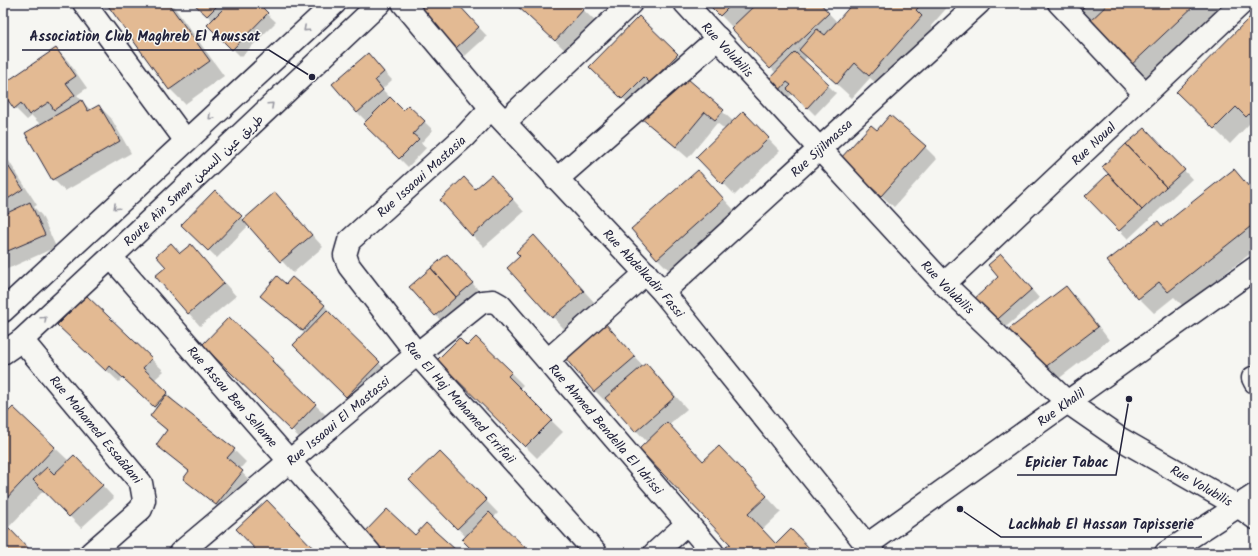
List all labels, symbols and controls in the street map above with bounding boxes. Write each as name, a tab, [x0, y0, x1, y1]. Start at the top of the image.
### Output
street label: Rue Volubilis	[695, 18, 758, 83]
callout: Association Club Maghreb El Aoussat	[22, 24, 269, 50]
one-way arrow	[303, 25, 311, 32]
text: Association Club Maghreb El Aoussat	[30, 26, 261, 48]
one-way arrow	[266, 103, 274, 110]
street label: Route Aïn Smen طريق عين السمن	[119, 110, 269, 252]
one-way arrow	[208, 113, 216, 120]
street label: Rue Sijilmassa	[786, 115, 858, 183]
street label: Rue Noual	[1067, 118, 1121, 171]
street label: Rue Issaoui Mastasia	[373, 131, 472, 223]
one-way arrow	[113, 202, 121, 210]
street label: Rue Abdelkadir Fassi	[597, 225, 689, 324]
street label: Rue Volubilis	[915, 256, 979, 320]
one-way arrow	[39, 316, 47, 324]
street label: Rue El Haj Mohamed Errifaii	[399, 337, 521, 470]
street label: Rue Assou Ben Sellame	[181, 342, 282, 453]
street label: Rue Ahmed Bendella El Idrissi	[543, 360, 668, 501]
street label: Rue Mohamed Essaâdani	[44, 371, 147, 490]
street label: Rue Issaoui El Mastassi	[282, 371, 396, 472]
street label: Rue Khalil	[1033, 383, 1090, 433]
callout: Epicier Tabac	[1017, 449, 1116, 475]
text: Epicier Tabac	[1025, 452, 1109, 474]
street label: Rue Volubilis	[1166, 460, 1236, 513]
callout: Lachhab El Hassan Tapisserie	[1001, 511, 1202, 537]
text: Lachhab El Hassan Tapisserie	[1008, 514, 1194, 536]

